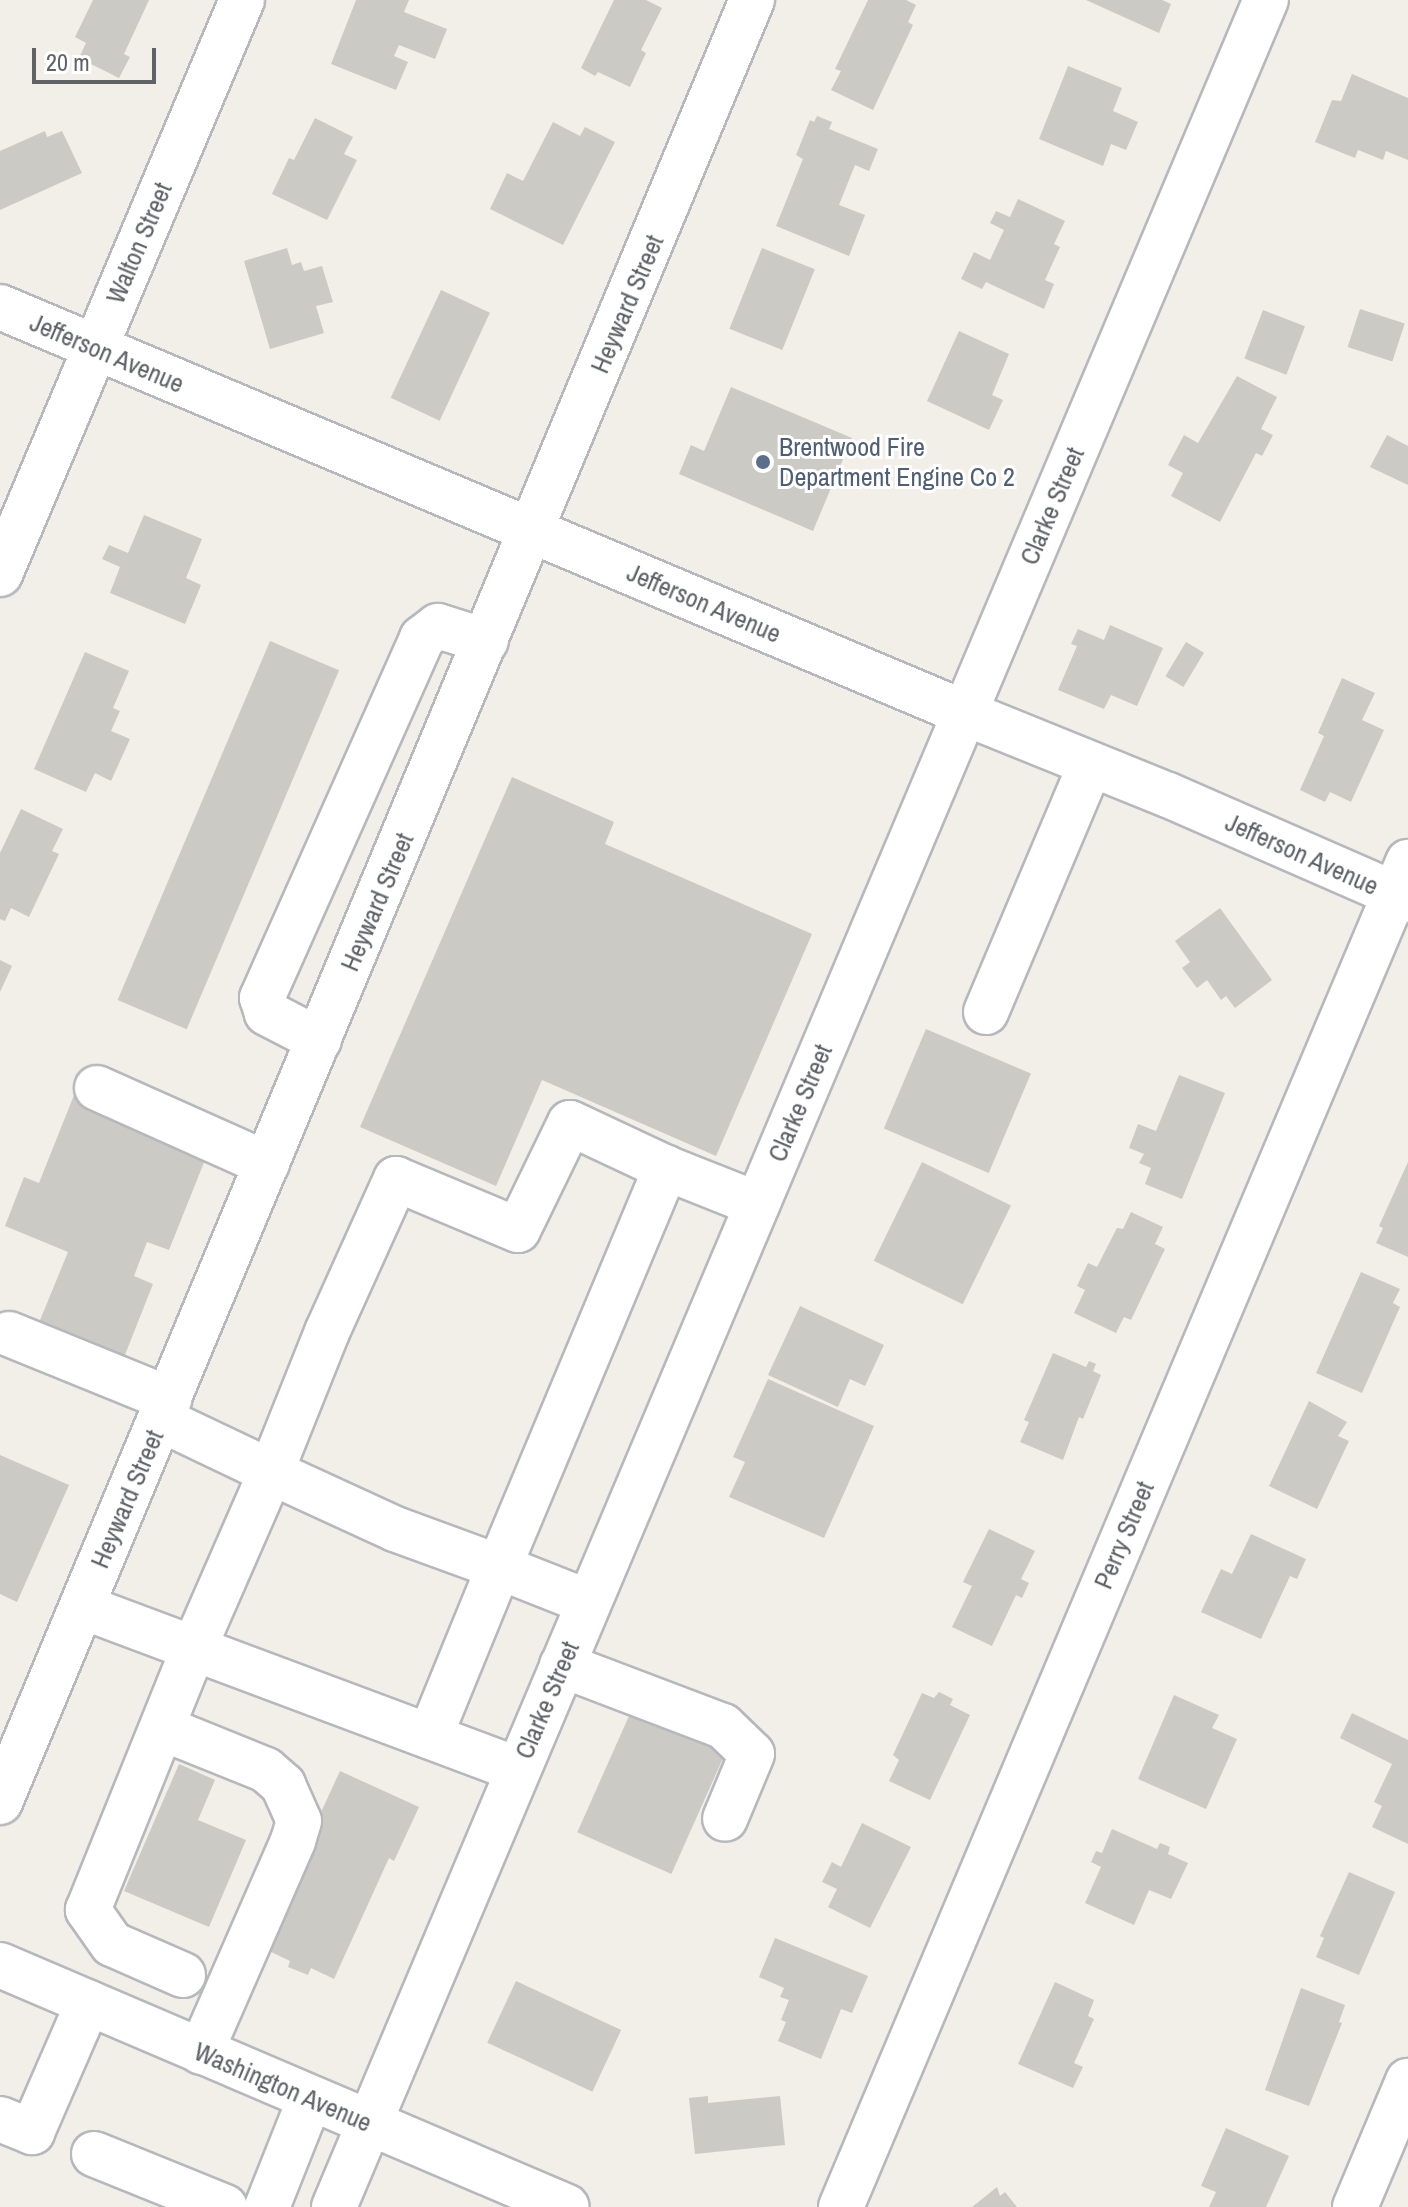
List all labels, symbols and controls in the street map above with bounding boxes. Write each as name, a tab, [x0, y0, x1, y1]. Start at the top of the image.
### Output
scale bar	[36, 32, 160, 82]
text: 20 m	[46, 46, 90, 78]
street label: Walton Street	[100, 178, 178, 308]
street label: Heyward Street	[584, 230, 670, 378]
street label: Jefferson Avenue	[25, 306, 189, 400]
place label: Brentwood Fire Department Engine Co 2	[779, 431, 1015, 492]
street label: Clarke Street	[1013, 443, 1091, 569]
marker: Brentwood Fire Department Engine Co 2	[754, 453, 772, 471]
street label: Jefferson Avenue	[622, 556, 786, 650]
street label: Jefferson Avenue	[1220, 806, 1384, 902]
street label: Heyward Street	[334, 828, 420, 976]
street label: Clarke Street	[761, 1040, 839, 1166]
street label: Heyward Street	[84, 1425, 170, 1573]
street label: Perry Street	[1087, 1477, 1161, 1593]
street label: Clarke Street	[508, 1637, 586, 1763]
street label: Washington Avenue	[189, 2035, 377, 2139]

